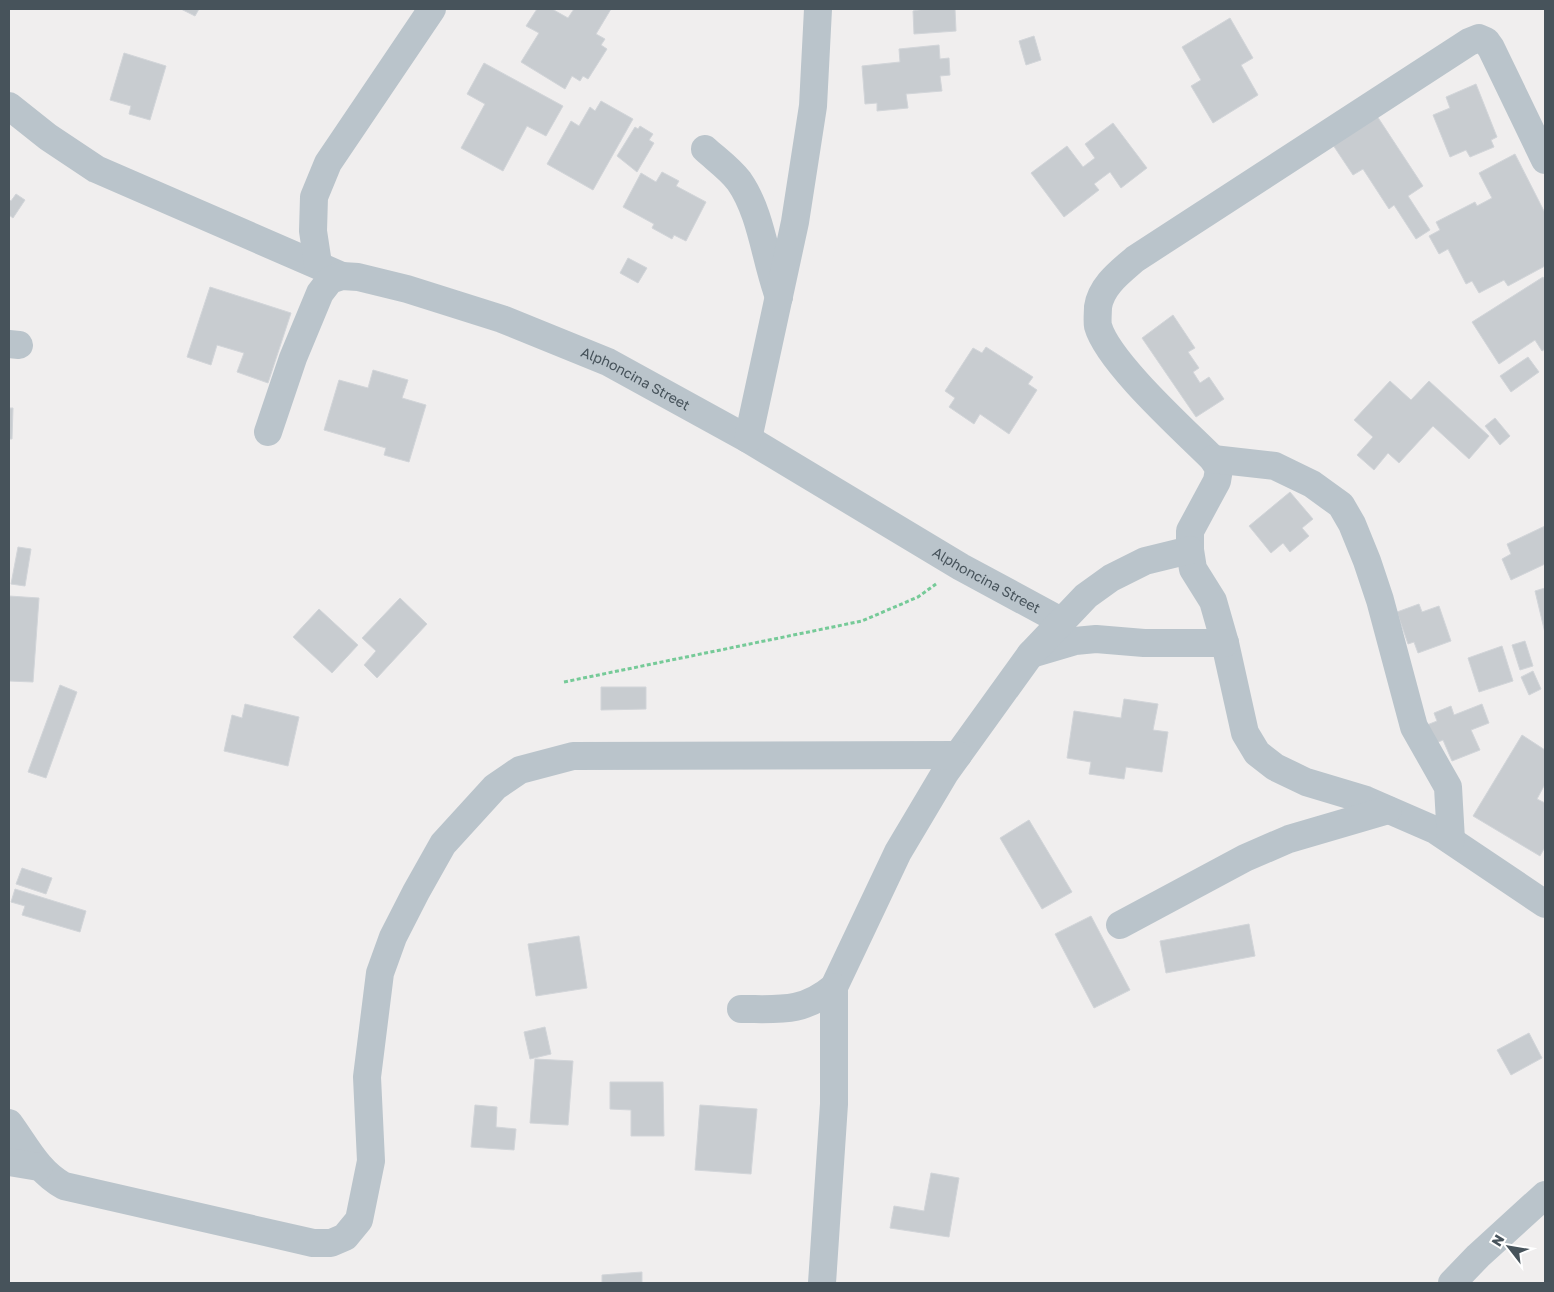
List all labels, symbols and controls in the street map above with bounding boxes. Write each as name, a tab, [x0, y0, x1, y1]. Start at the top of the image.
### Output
street label: Alphoncina Street	[579, 343, 693, 414]
street label: Alphoncina Street	[930, 543, 1044, 616]
north arrow	[1484, 1222, 1534, 1272]
text: N	[1487, 1231, 1507, 1249]

